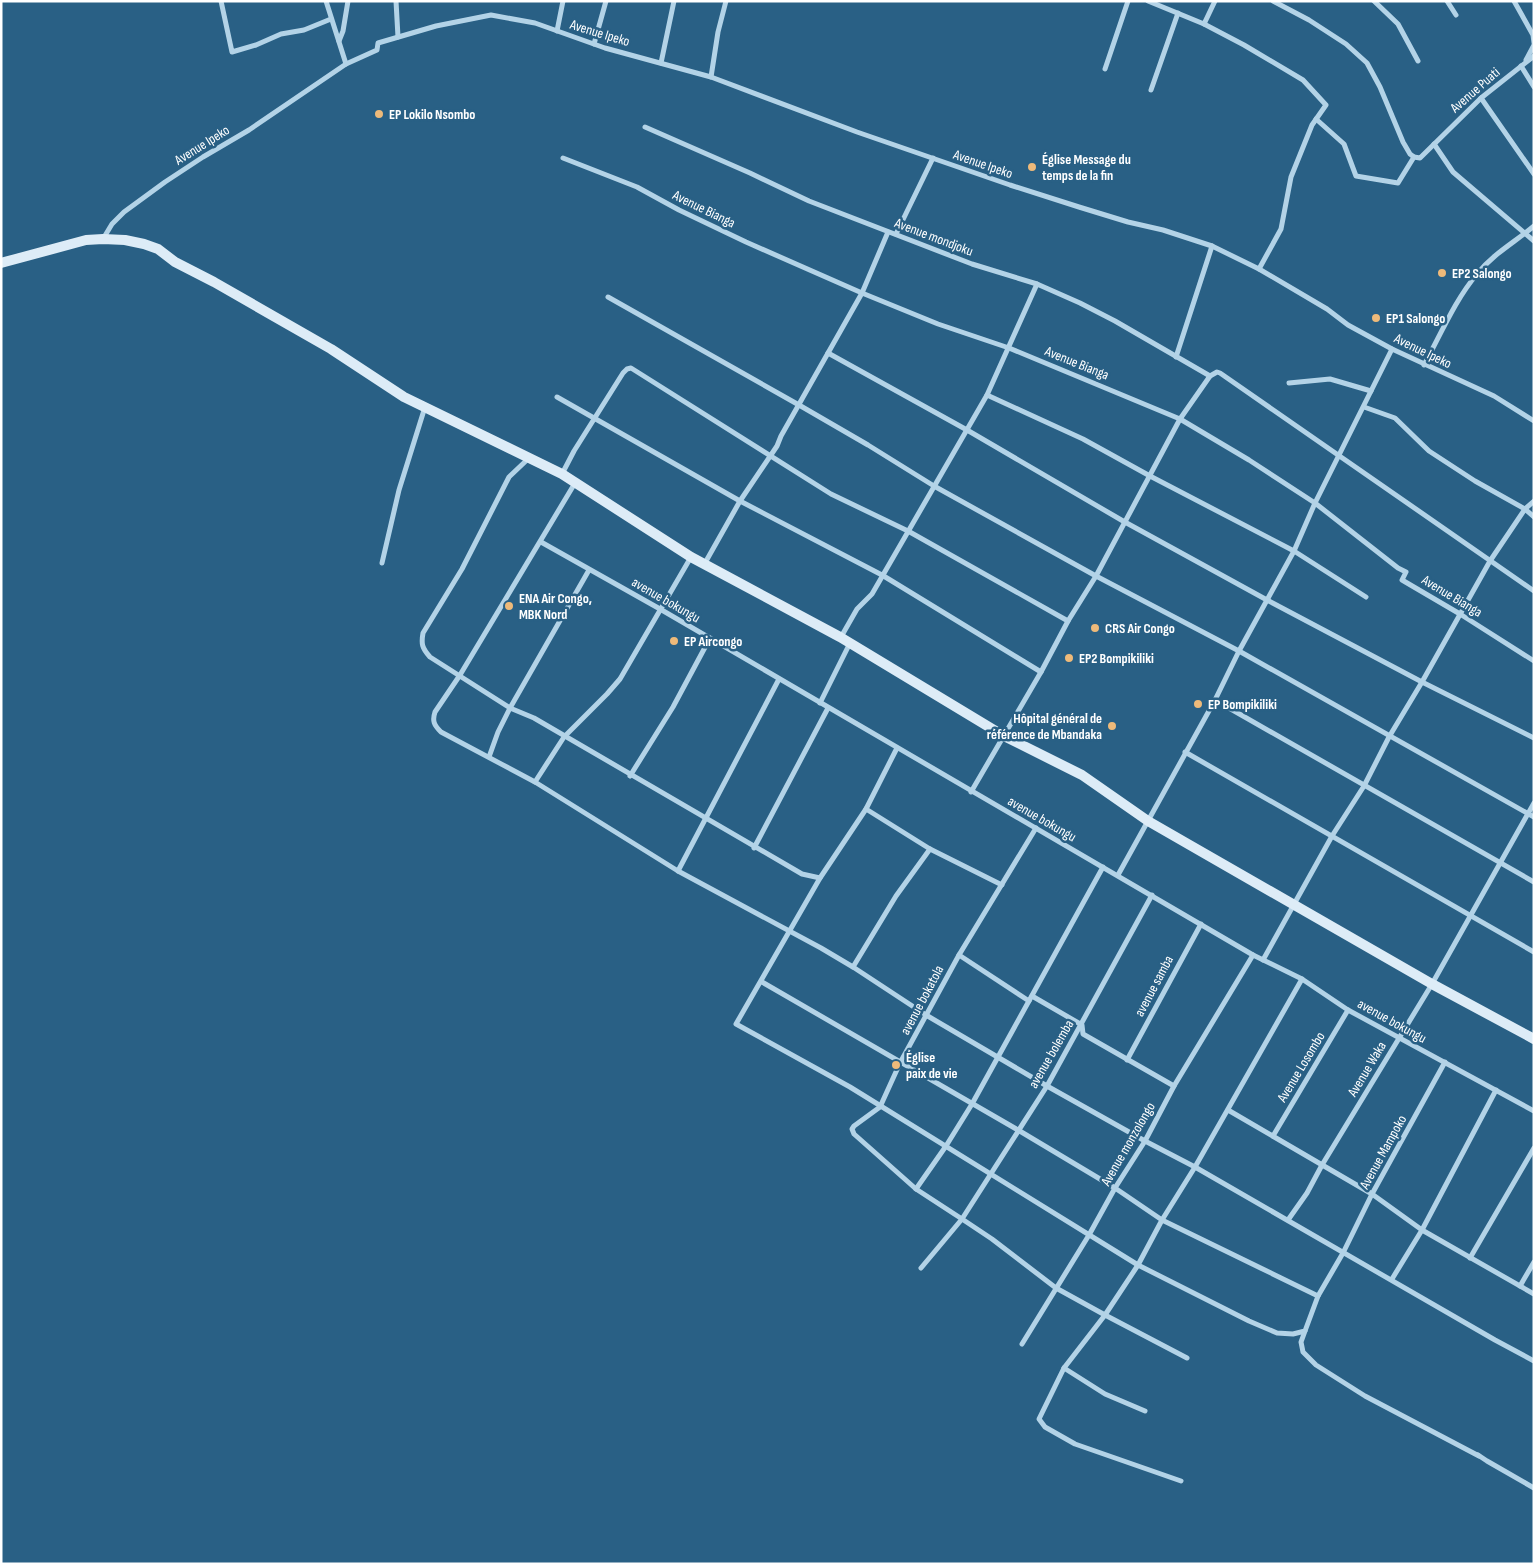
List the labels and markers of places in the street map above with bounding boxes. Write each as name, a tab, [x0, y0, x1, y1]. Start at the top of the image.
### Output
place label: EP Lokilo Nsombo	[389, 106, 475, 123]
marker: EP Lokilo Nsombo	[373, 108, 385, 120]
place label: Église Message du temps de la fin	[1042, 151, 1131, 184]
marker: Église Message du temps de la fin	[1026, 161, 1038, 173]
place label: EP2 Salongo	[1452, 265, 1512, 282]
marker: EP2 Salongo	[1436, 267, 1448, 279]
place label: EP1 Salongo	[1386, 310, 1445, 327]
marker: EP1 Salongo	[1370, 312, 1382, 324]
place label: ENA Air Congo, MBK Nord	[519, 590, 592, 623]
marker: ENA Air Congo, MBK Nord	[503, 600, 515, 612]
place label: CRS Air Congo	[1105, 620, 1175, 637]
marker: CRS Air Congo	[1089, 622, 1101, 634]
place label: EP Aircongo	[684, 633, 742, 650]
marker: EP Aircongo	[668, 635, 680, 647]
place label: EP2 Bompikiliki	[1079, 650, 1154, 667]
marker: EP2 Bompikiliki	[1063, 652, 1075, 664]
place label: EP Bompikiliki	[1208, 696, 1277, 713]
marker: EP Bompikiliki	[1192, 698, 1204, 710]
place label: Hôpital général de référence de Mbandaka	[987, 710, 1102, 743]
marker: Hôpital général de référence de Mbandaka	[1106, 720, 1118, 732]
place label: Église paix de vie	[906, 1049, 958, 1082]
marker: Église paix de vie	[890, 1059, 902, 1071]

